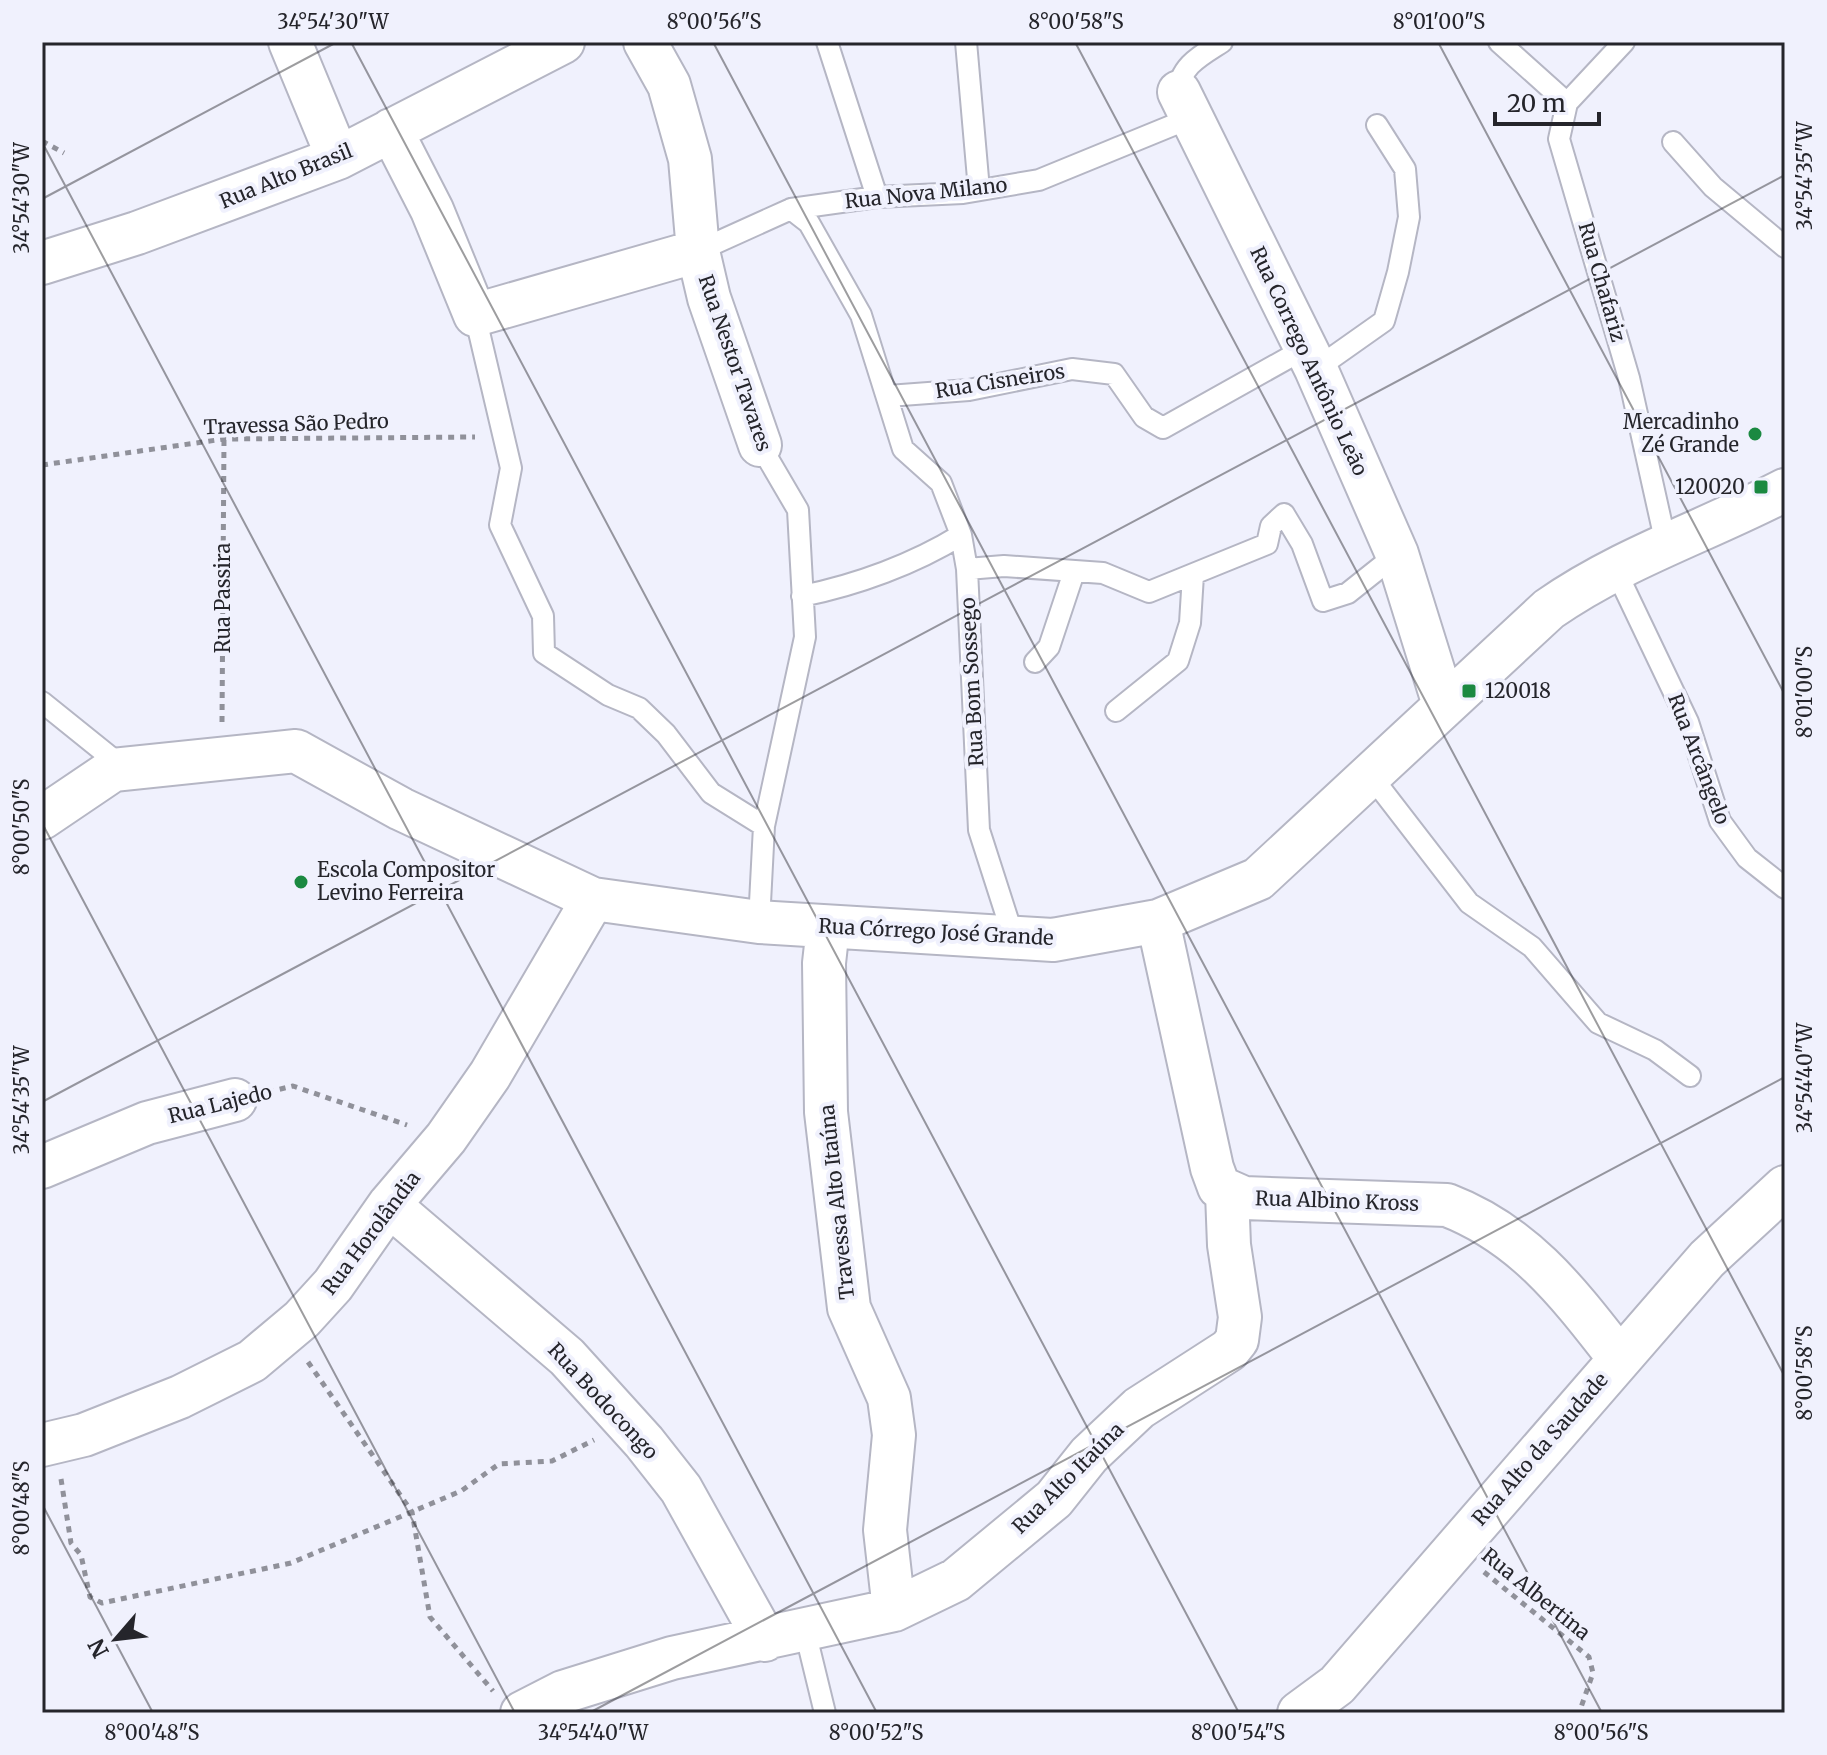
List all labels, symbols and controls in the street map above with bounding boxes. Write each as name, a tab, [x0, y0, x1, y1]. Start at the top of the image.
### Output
text: 34°54'30"W	[277, 9, 390, 34]
text: 8°00'56"S	[667, 9, 761, 34]
text: 8°00'58"S	[1028, 9, 1124, 34]
text: 8°01'00"S	[1393, 9, 1485, 34]
scale bar	[1495, 76, 1599, 126]
text: 20 m	[1507, 88, 1566, 119]
text: 34°54'35"W	[1792, 120, 1817, 231]
street label: Rua Alto Brasil	[216, 138, 356, 214]
text: 34°54'30"W	[9, 141, 34, 254]
street label: Rua Nova Milano	[843, 172, 1009, 213]
street label: Rua Chafariz	[1573, 219, 1632, 345]
street label: Rua Corrego Antônio Leão	[1245, 242, 1374, 480]
street label: Rua Nestor Tavares	[694, 271, 777, 454]
street label: Rua Cisneiros	[933, 358, 1066, 403]
street label: Travessa São Pedro	[203, 408, 389, 439]
place label: Mercadinho Zé Grande	[1623, 409, 1739, 457]
marker: Mercadinho Zé Grande	[1746, 425, 1764, 443]
place label: 120020	[1675, 474, 1745, 499]
marker: 120020	[1752, 478, 1770, 496]
street label: Rua Passira	[210, 543, 235, 653]
street label: Rua Bom Sossego	[955, 597, 988, 767]
text: 8°01'00"S	[1792, 646, 1817, 738]
place label: 120018	[1485, 678, 1551, 703]
marker: 120018	[1460, 682, 1478, 700]
street label: Rua Arcângelo	[1663, 690, 1736, 828]
text: 8°00'50"S	[9, 779, 34, 875]
place label: Escola Compositor Levino Ferreira	[317, 857, 495, 905]
marker: Escola Compositor Levino Ferreira	[292, 873, 310, 891]
street label: Rua Córrego José Grande	[818, 913, 1054, 950]
text: 34°54'40"W	[1792, 1022, 1817, 1133]
text: 34°54'35"W	[9, 1044, 34, 1155]
street label: Rua Lajedo	[166, 1079, 275, 1128]
street label: Travessa Alto Itaúna	[814, 1103, 859, 1301]
street label: Rua Horolândia	[316, 1166, 425, 1299]
street label: Rua Albino Kross	[1255, 1185, 1419, 1216]
text: 8°00'58"S	[1792, 1325, 1817, 1421]
street label: Rua Bodocongo	[543, 1337, 664, 1464]
street label: Rua Alto da Saudade	[1466, 1367, 1613, 1530]
street label: Rua Alto Itaúna	[1007, 1416, 1129, 1539]
text: 8°00'48"S	[9, 1460, 34, 1555]
street label: Rua Albertina	[1477, 1542, 1596, 1645]
north arrow	[76, 1599, 156, 1679]
text: N	[82, 1634, 115, 1663]
text: 8°00'48"S	[105, 1720, 200, 1745]
text: 34°54'40"W	[538, 1720, 649, 1745]
text: 8°00'52"S	[829, 1720, 923, 1745]
text: 8°00'54"S	[1191, 1720, 1285, 1745]
text: 8°00'56"S	[1554, 1720, 1648, 1745]

